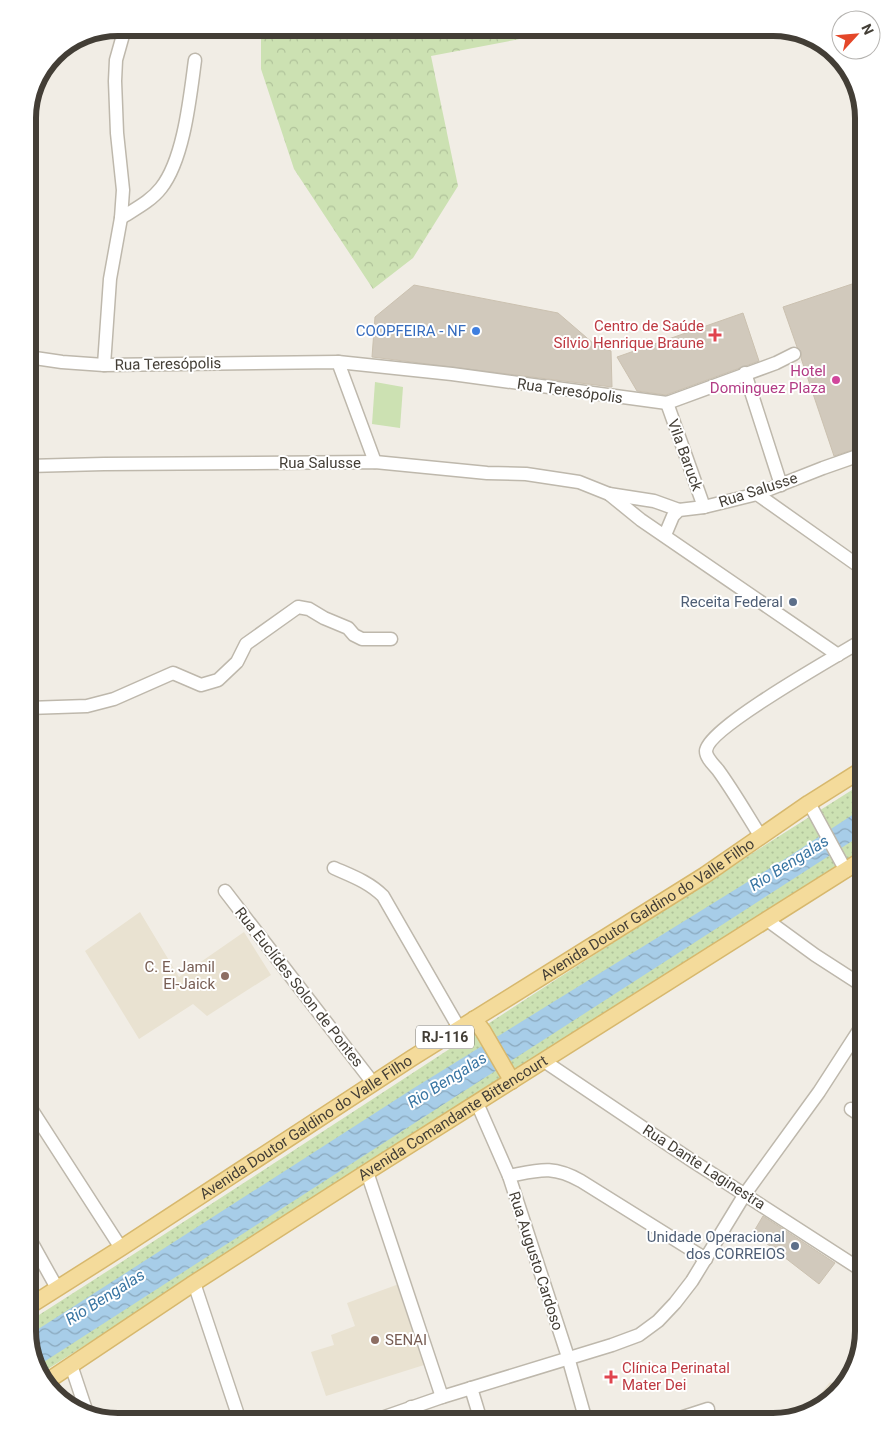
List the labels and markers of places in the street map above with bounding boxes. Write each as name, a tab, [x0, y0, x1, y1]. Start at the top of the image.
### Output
place label: Centro de Saúde Sílvio Henrique Braune	[554, 317, 704, 352]
place label: COOPFEIRA - NF	[356, 322, 466, 340]
marker: COOPFEIRA - NF	[470, 325, 482, 337]
marker: Centro de Saúde Sílvio Henrique Braune	[708, 328, 722, 342]
place label: Hotel Dominguez Plaza	[710, 362, 826, 397]
marker: Hotel Dominguez Plaza	[830, 374, 842, 386]
place label: Receita Federal	[680, 593, 783, 611]
marker: Receita Federal	[787, 596, 799, 608]
place label: C. E. Jamil El-Jaick	[144, 958, 215, 993]
marker: C. E. Jamil El-Jaick	[219, 970, 231, 982]
place label: Unidade Operacional dos CORREIOS	[647, 1228, 785, 1263]
marker: Unidade Operacional dos CORREIOS	[789, 1240, 801, 1252]
place label: SENAI	[385, 1331, 427, 1349]
marker: SENAI	[369, 1334, 381, 1346]
place label: Clínica Perinatal Mater Dei	[622, 1359, 730, 1394]
marker: Clínica Perinatal Mater Dei	[604, 1370, 618, 1384]

